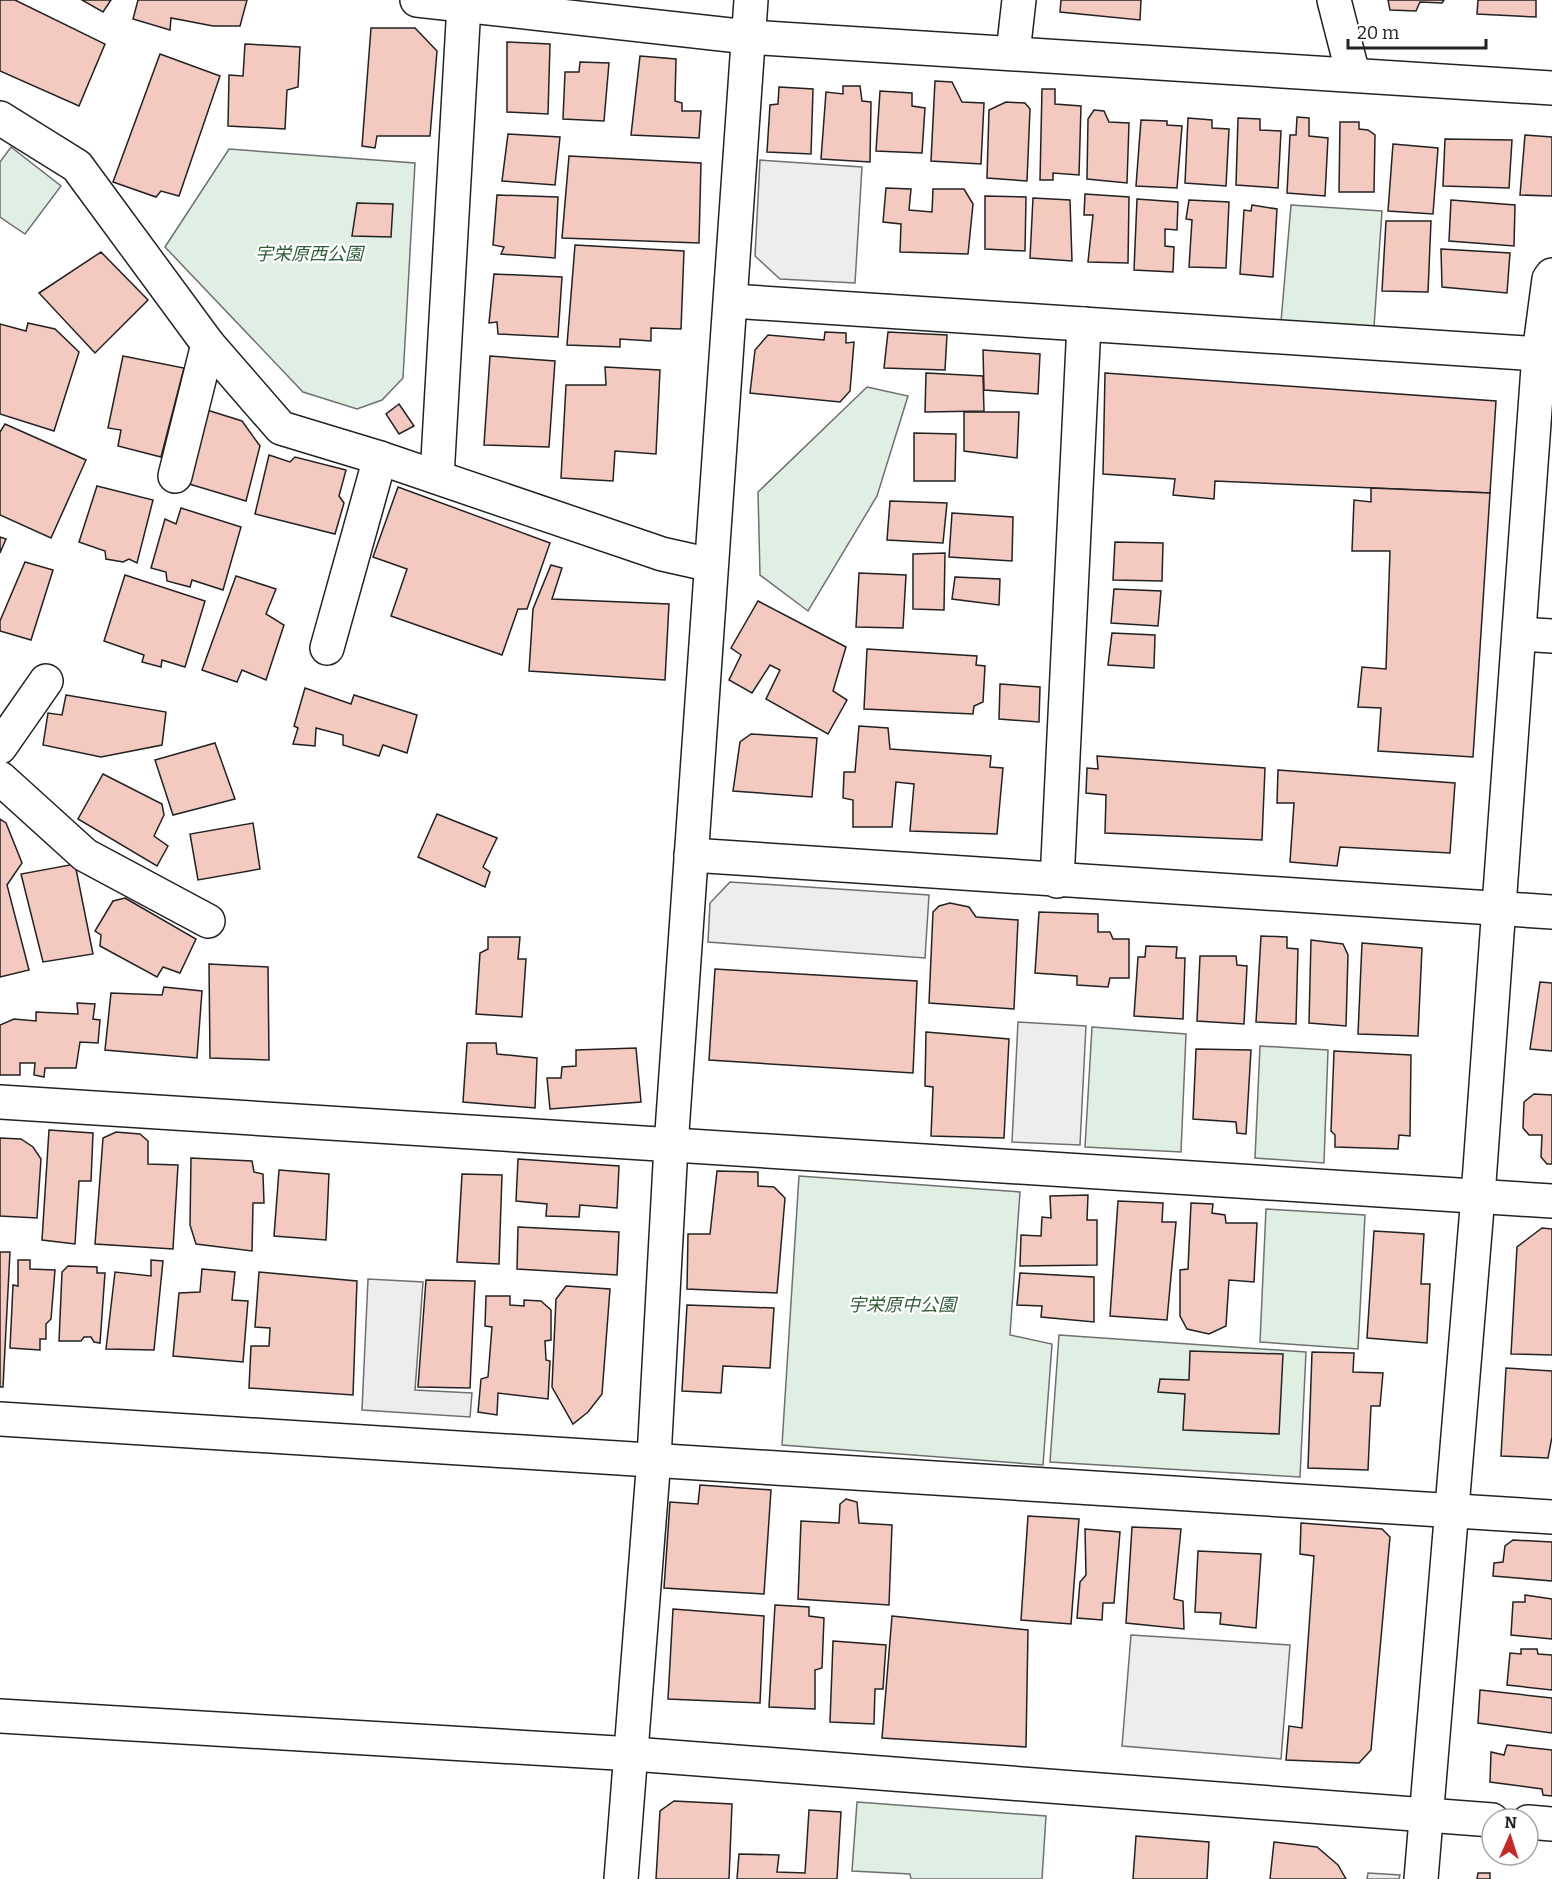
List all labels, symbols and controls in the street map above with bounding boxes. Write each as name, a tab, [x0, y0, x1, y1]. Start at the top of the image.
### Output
scale bar	[1348, 12, 1486, 50]
text: 20 m	[1357, 22, 1399, 44]
park label: 宇栄原西公園	[255, 243, 366, 265]
park label: 宇栄原中公園	[848, 1294, 959, 1316]
north arrow	[1480, 1807, 1540, 1867]
text: N	[1504, 1813, 1517, 1832]

